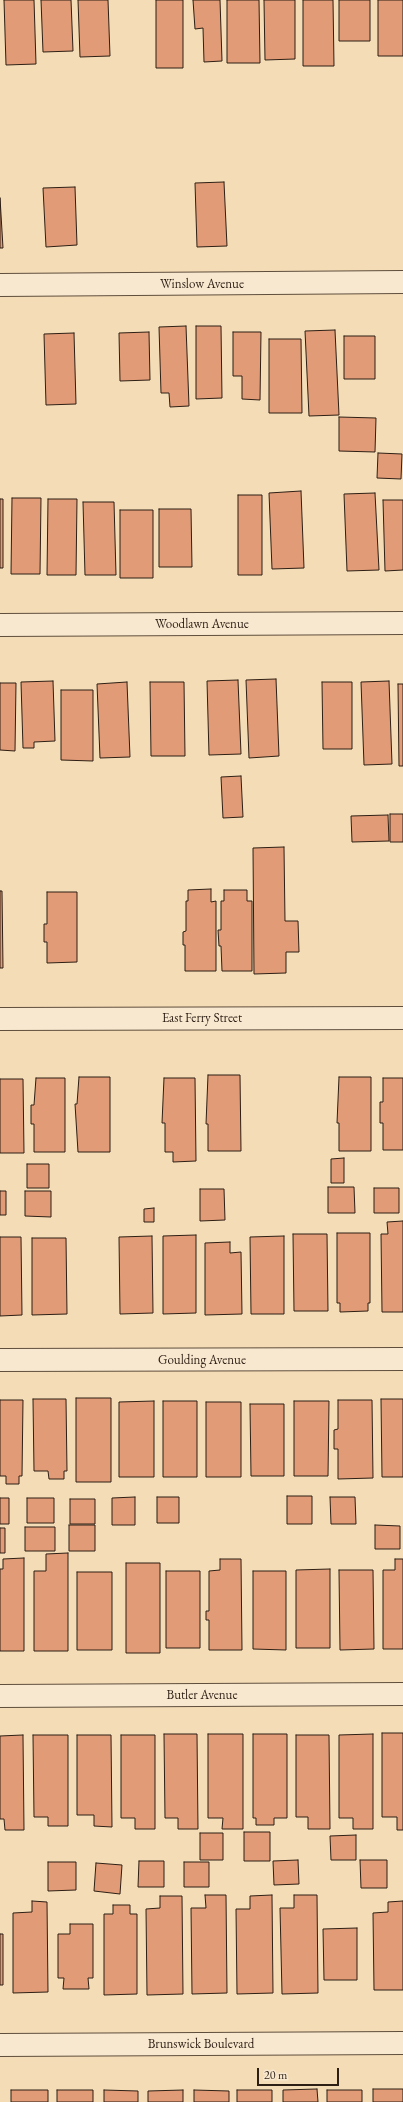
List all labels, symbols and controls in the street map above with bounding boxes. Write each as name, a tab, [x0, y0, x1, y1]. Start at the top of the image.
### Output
street label: Winslow Avenue	[160, 276, 244, 292]
street label: Woodlawn Avenue	[155, 616, 249, 632]
street label: East Ferry Street	[162, 1010, 242, 1026]
street label: Goulding Avenue	[158, 1352, 246, 1368]
street label: Butler Avenue	[166, 1687, 238, 1703]
street label: Brunswick Boulevard	[148, 2036, 254, 2052]
scale bar	[259, 2060, 341, 2086]
text: 20 m	[264, 2067, 287, 2083]

